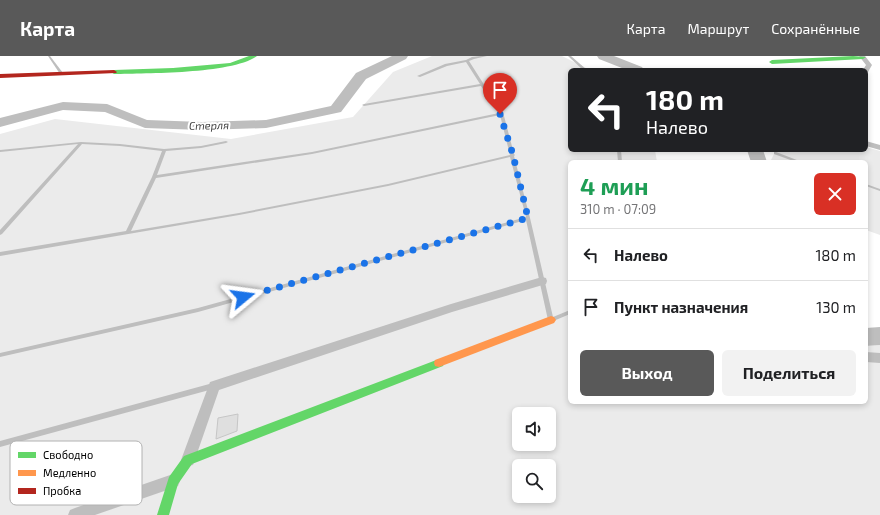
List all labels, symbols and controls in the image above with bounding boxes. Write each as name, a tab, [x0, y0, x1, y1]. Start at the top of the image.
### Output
text: Карта	[20, 17, 75, 40]
text: Карта	[627, 20, 665, 37]
text: Маршрут	[687, 20, 749, 37]
text: Сохранённые	[771, 20, 860, 37]
pin	[483, 73, 517, 114]
icon: arrive	[489, 79, 511, 101]
text: 180 m	[646, 82, 724, 116]
icon: left	[580, 84, 632, 136]
text: Налево	[646, 116, 708, 138]
water label: Стерля	[189, 118, 229, 132]
text: 4 мин	[580, 171, 648, 200]
button: close	[814, 173, 856, 215]
text: 310 m · 07:09	[580, 201, 656, 217]
icon: left	[580, 244, 602, 266]
text: Налево	[614, 246, 668, 264]
text: 180 m	[815, 246, 856, 264]
position arrow	[222, 276, 264, 318]
icon: arrive	[580, 296, 602, 318]
text: Пункт назначения	[614, 298, 748, 316]
text: 130 m	[816, 298, 856, 316]
button: Выход	[580, 350, 714, 396]
button: Поделиться	[722, 350, 856, 396]
map controls	[512, 407, 556, 503]
button: sound	[512, 407, 556, 451]
legend	[10, 441, 142, 505]
text: Свободно	[43, 448, 93, 461]
button: search	[512, 459, 556, 503]
text: Медленно	[43, 466, 96, 479]
text: Пробка	[43, 484, 81, 497]

